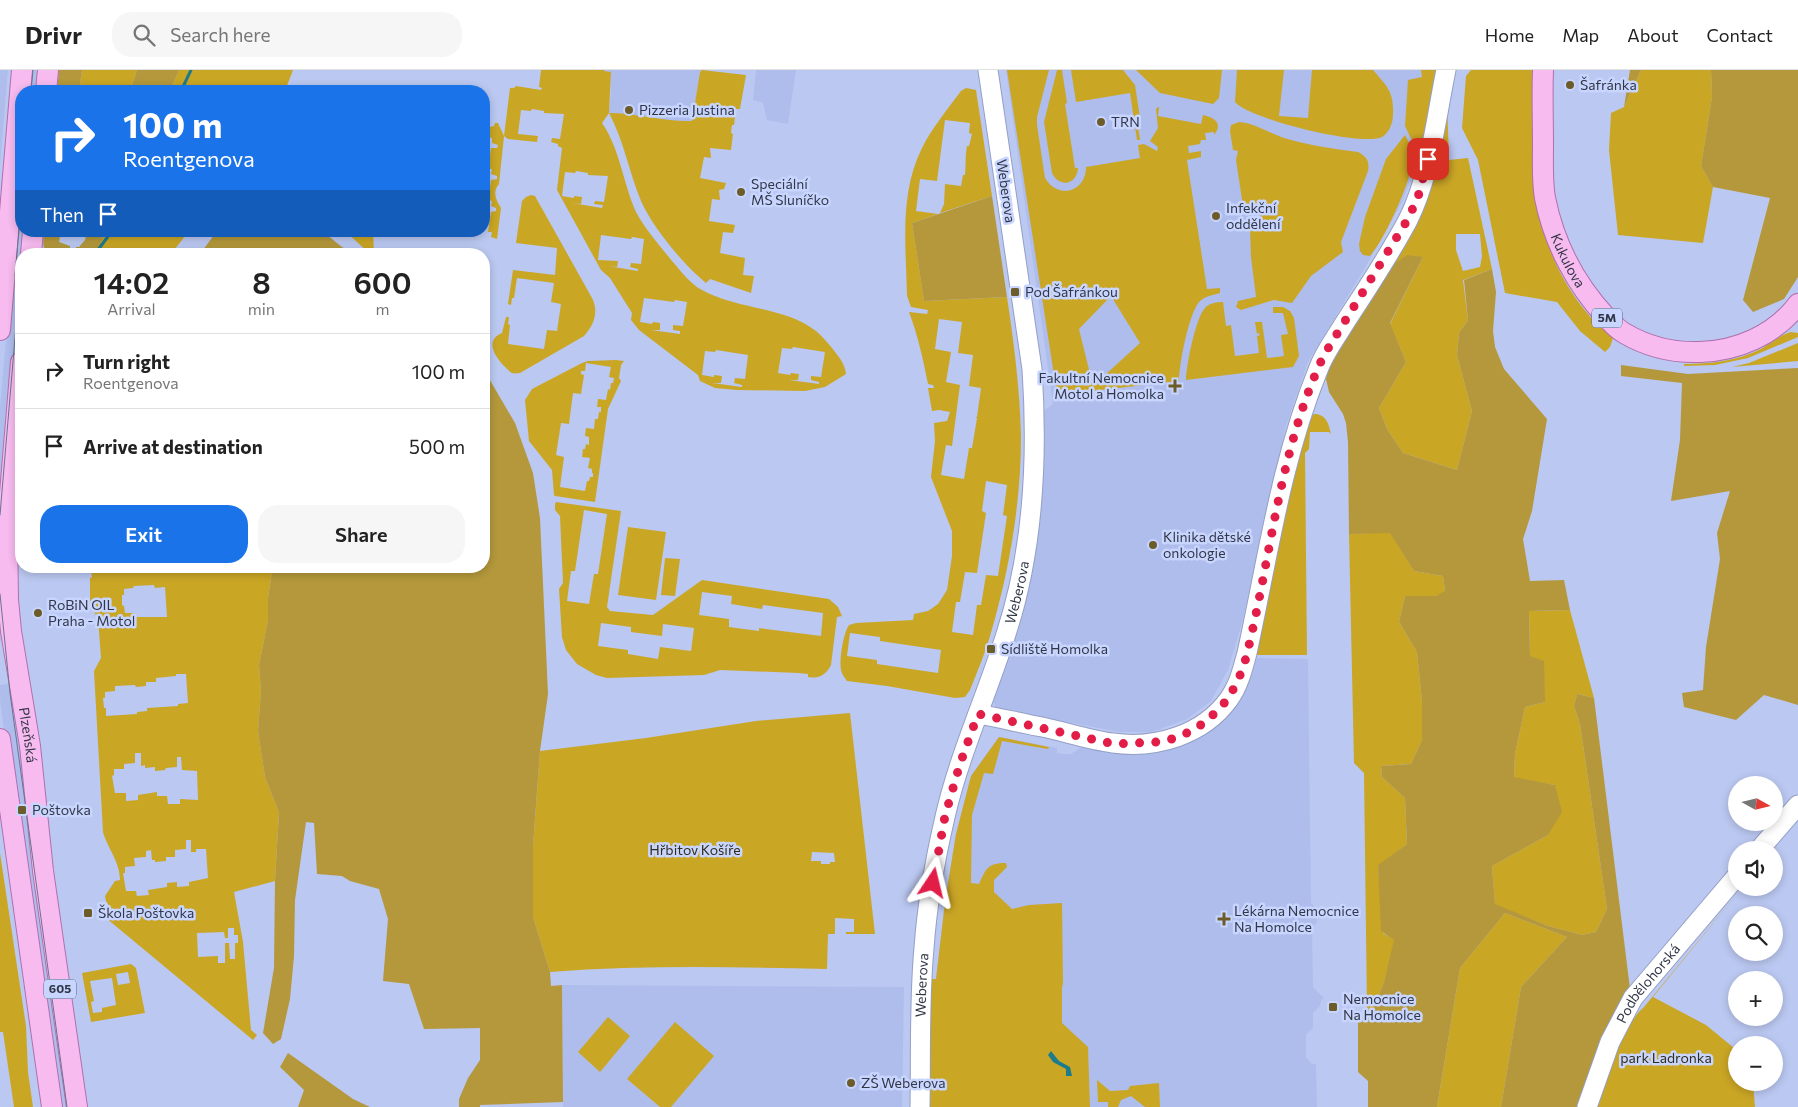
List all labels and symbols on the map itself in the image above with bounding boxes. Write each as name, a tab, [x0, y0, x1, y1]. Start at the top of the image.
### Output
place label: Šafránka	[1580, 76, 1637, 93]
marker: Šafránka	[1564, 79, 1576, 91]
place label: Pizzeria Justina	[639, 101, 735, 118]
marker: Pizzeria Justina	[623, 104, 635, 116]
place label: TRN	[1111, 113, 1140, 130]
marker: TRN	[1095, 116, 1107, 128]
pin	[1407, 138, 1449, 180]
street label: Weberova	[994, 158, 1019, 224]
place label: Speciální MŠ Sluníčko	[751, 175, 829, 208]
marker: Speciální MŠ Sluníčko	[735, 186, 747, 198]
place label: Infekční oddělení	[1226, 199, 1281, 232]
marker: Infekční oddělení	[1210, 210, 1222, 222]
street label: Kukulova	[1548, 231, 1589, 291]
place label: Pod Šafránkou	[1025, 283, 1118, 300]
marker: Pod Šafránkou	[1009, 286, 1021, 298]
road number: 5M	[1592, 308, 1622, 328]
place label: Fakultní Nemocnice Motol a Homolka	[1039, 369, 1164, 402]
marker: Fakultní Nemocnice Motol a Homolka	[1168, 379, 1182, 393]
place label: Klinika dětské onkologie	[1163, 528, 1251, 561]
marker: Klinika dětské onkologie	[1147, 539, 1159, 551]
street label: Weberova	[1001, 559, 1032, 626]
place label: RoBiN OIL Praha - Motol	[48, 596, 135, 629]
marker: RoBiN OIL Praha - Motol	[32, 607, 44, 619]
place label: Sídliště Homolka	[1001, 640, 1108, 657]
marker: Sídliště Homolka	[985, 643, 997, 655]
street label: Plzeňská	[16, 706, 41, 763]
north arrow	[1728, 776, 1782, 831]
place label: Poštovka	[32, 801, 91, 818]
marker: Poštovka	[16, 804, 28, 816]
park label: Hřbitov Košíře	[649, 841, 741, 858]
position arrow	[906, 856, 958, 908]
place label: Lékárna Nemocnice Na Homolce	[1234, 902, 1359, 935]
place label: Škola Poštovka	[98, 904, 194, 921]
marker: Škola Poštovka	[82, 907, 94, 919]
marker: Lékárna Nemocnice Na Homolce	[1218, 913, 1230, 925]
street label: Podbělohorská	[1612, 940, 1683, 1026]
street label: Weberova	[912, 952, 932, 1017]
road number: 605	[44, 980, 76, 999]
place label: Nemocnice Na Homolce	[1343, 990, 1421, 1023]
marker: Nemocnice Na Homolce	[1327, 1001, 1339, 1013]
park label: park Ladronka	[1620, 1049, 1712, 1066]
place label: ZŠ Weberova	[861, 1074, 945, 1091]
marker: ZŠ Weberova	[845, 1077, 857, 1089]

